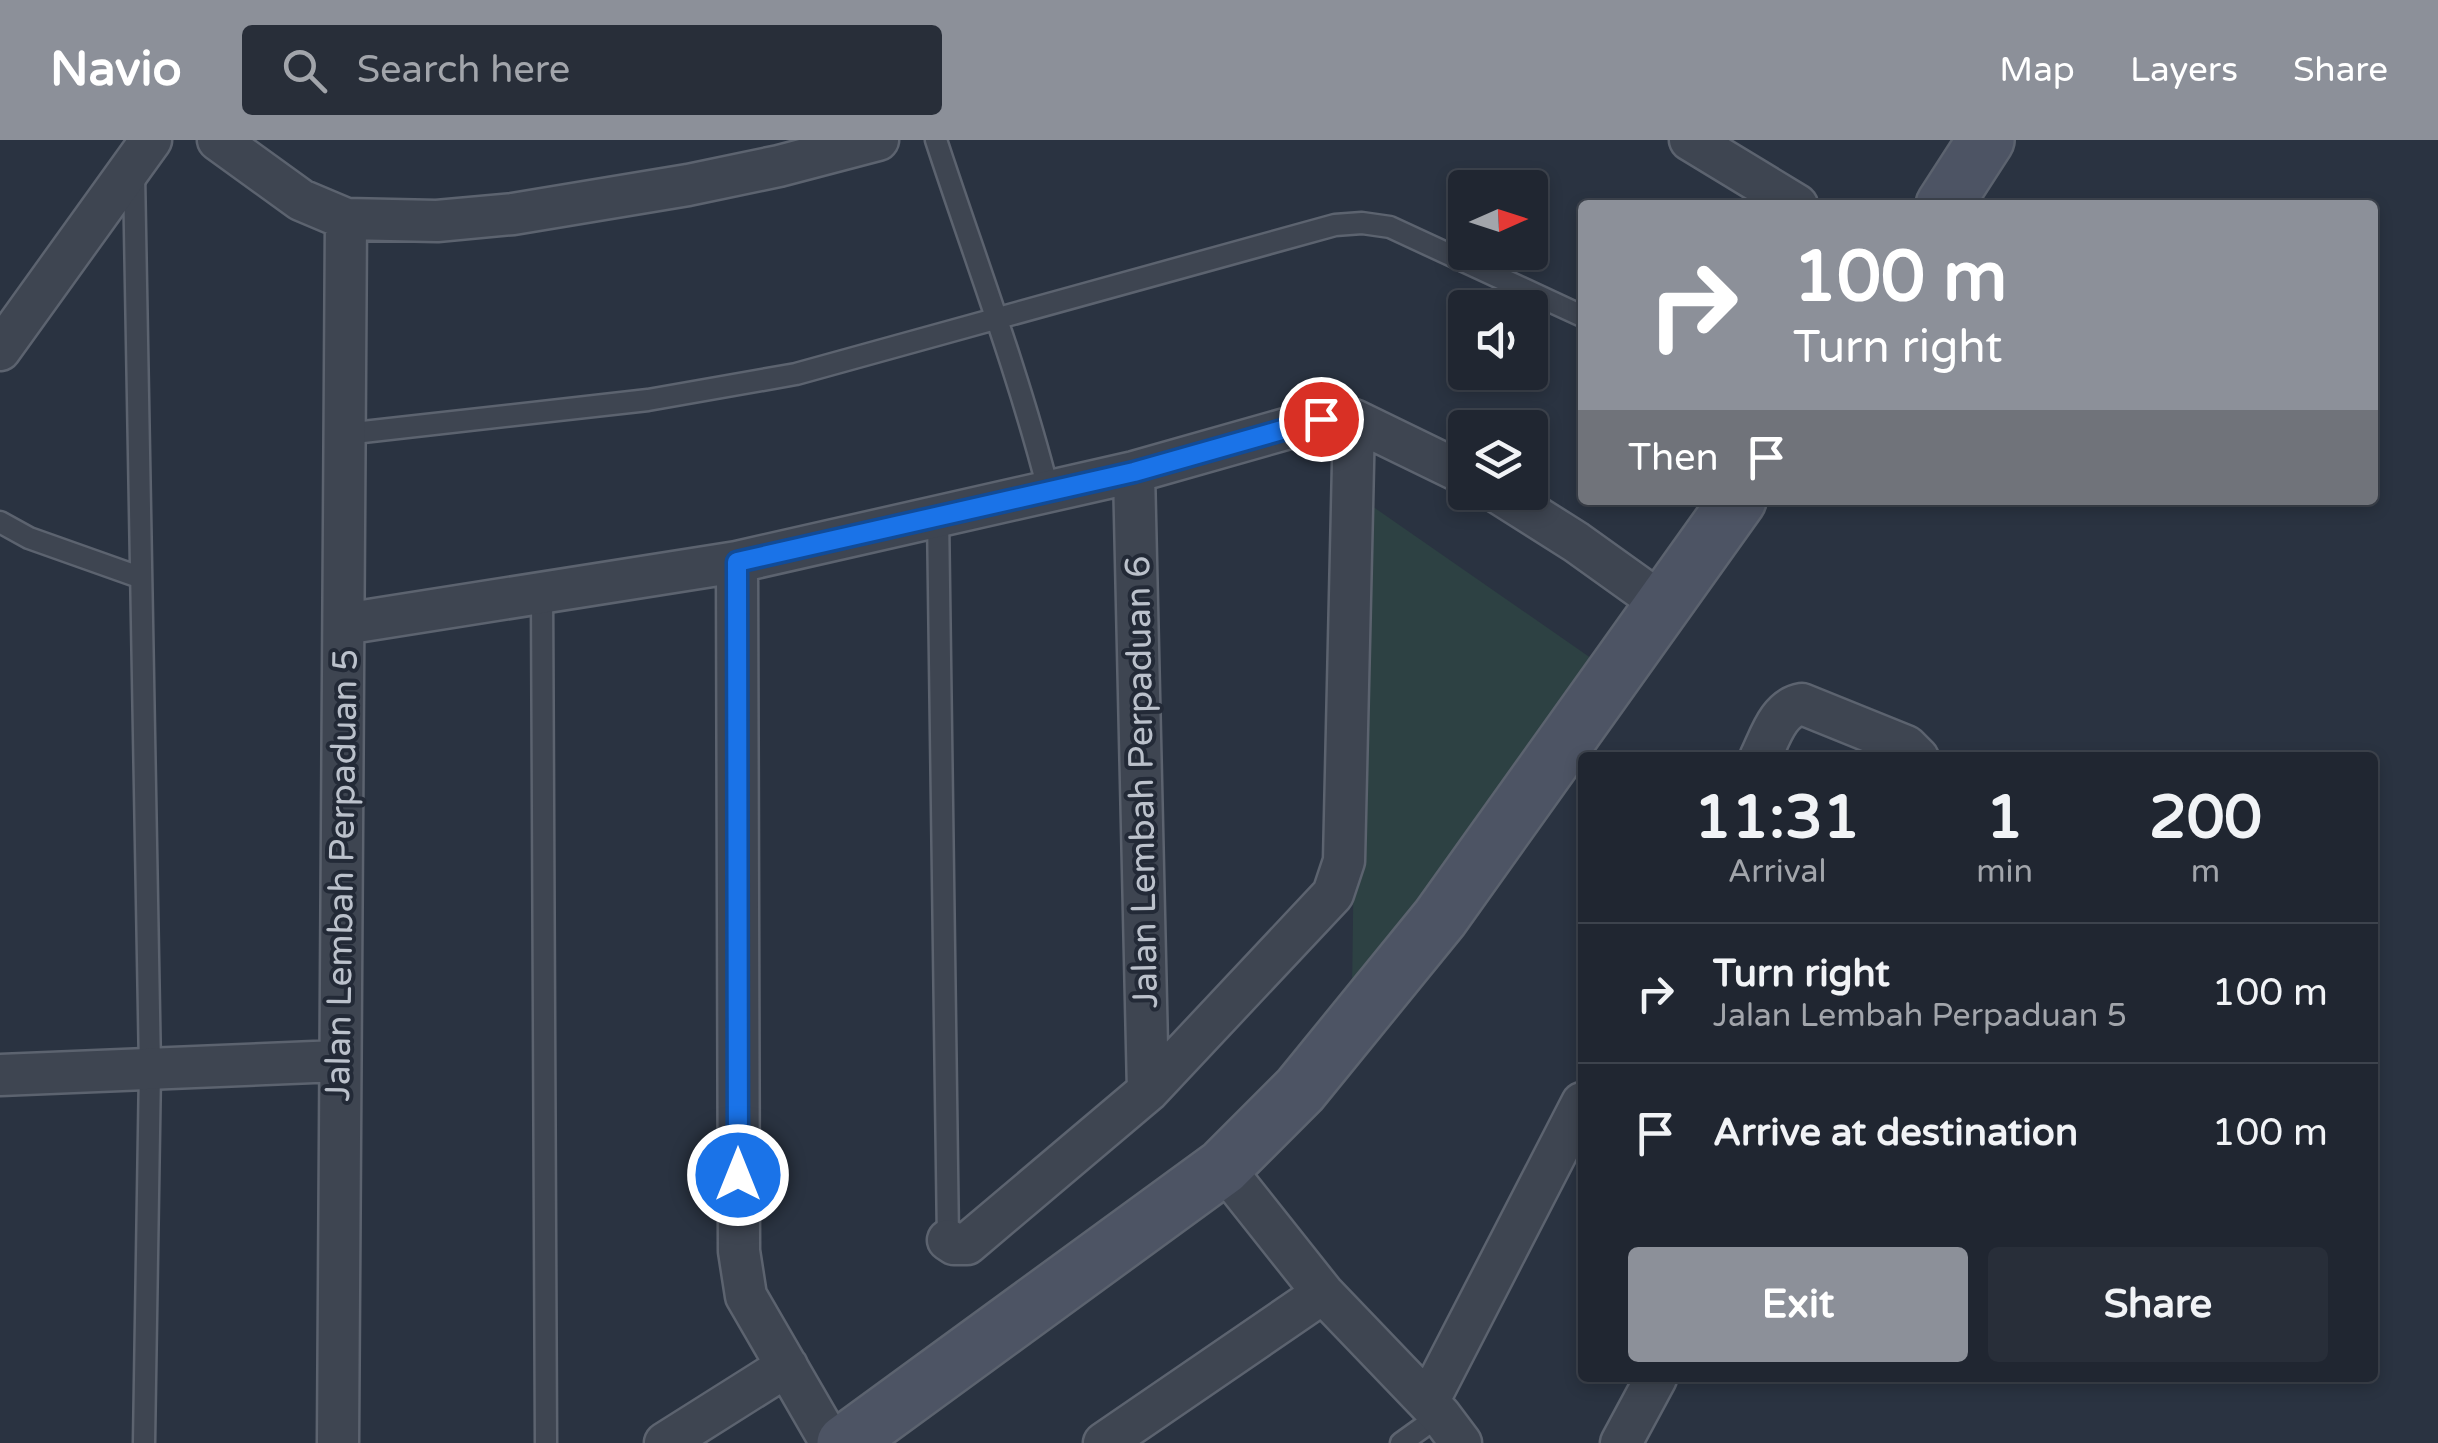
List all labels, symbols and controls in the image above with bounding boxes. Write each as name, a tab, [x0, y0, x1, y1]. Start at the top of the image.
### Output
search box	[242, 25, 942, 115]
text: Navio	[50, 41, 182, 99]
icon: search	[277, 43, 332, 98]
text: Search here	[357, 47, 570, 93]
text: Map	[1999, 49, 2075, 91]
text: Layers	[2130, 49, 2238, 91]
text: Share	[2293, 49, 2388, 91]
north arrow	[1448, 170, 1548, 270]
map controls	[1448, 170, 1548, 510]
text: 100 m	[1793, 236, 2007, 320]
icon: right	[1628, 240, 1758, 370]
button: sound	[1448, 290, 1548, 390]
text: Turn right	[1793, 321, 2002, 375]
pin	[1279, 377, 1364, 462]
icon: arrive	[1294, 392, 1349, 447]
button: layers	[1448, 410, 1548, 510]
icon: arrive	[1739, 430, 1794, 485]
text: Then	[1628, 435, 1719, 481]
street label: Jalan Lembah Perpaduan 6	[1117, 555, 1167, 1009]
street label: Jalan Lembah Perpaduan 5	[317, 648, 367, 1102]
text: 11:31	[1694, 782, 1860, 854]
text: 1	[1986, 782, 2023, 854]
text: 200	[2149, 782, 2262, 854]
text: Arrival	[1728, 853, 1827, 891]
text: min	[1976, 853, 2033, 891]
text: m	[2191, 853, 2220, 891]
text: Turn right	[1713, 951, 1890, 997]
icon: right	[1628, 966, 1683, 1021]
text: 100 m	[2212, 970, 2328, 1016]
text: Jalan Lembah Perpaduan 5	[1713, 997, 2127, 1035]
icon: arrive	[1628, 1106, 1683, 1161]
text: Arrive at destination	[1713, 1110, 2078, 1156]
text: 100 m	[2212, 1110, 2328, 1156]
position arrow	[686, 1123, 790, 1227]
button: Exit	[1628, 1247, 1968, 1362]
button: Share	[1988, 1247, 2328, 1362]

